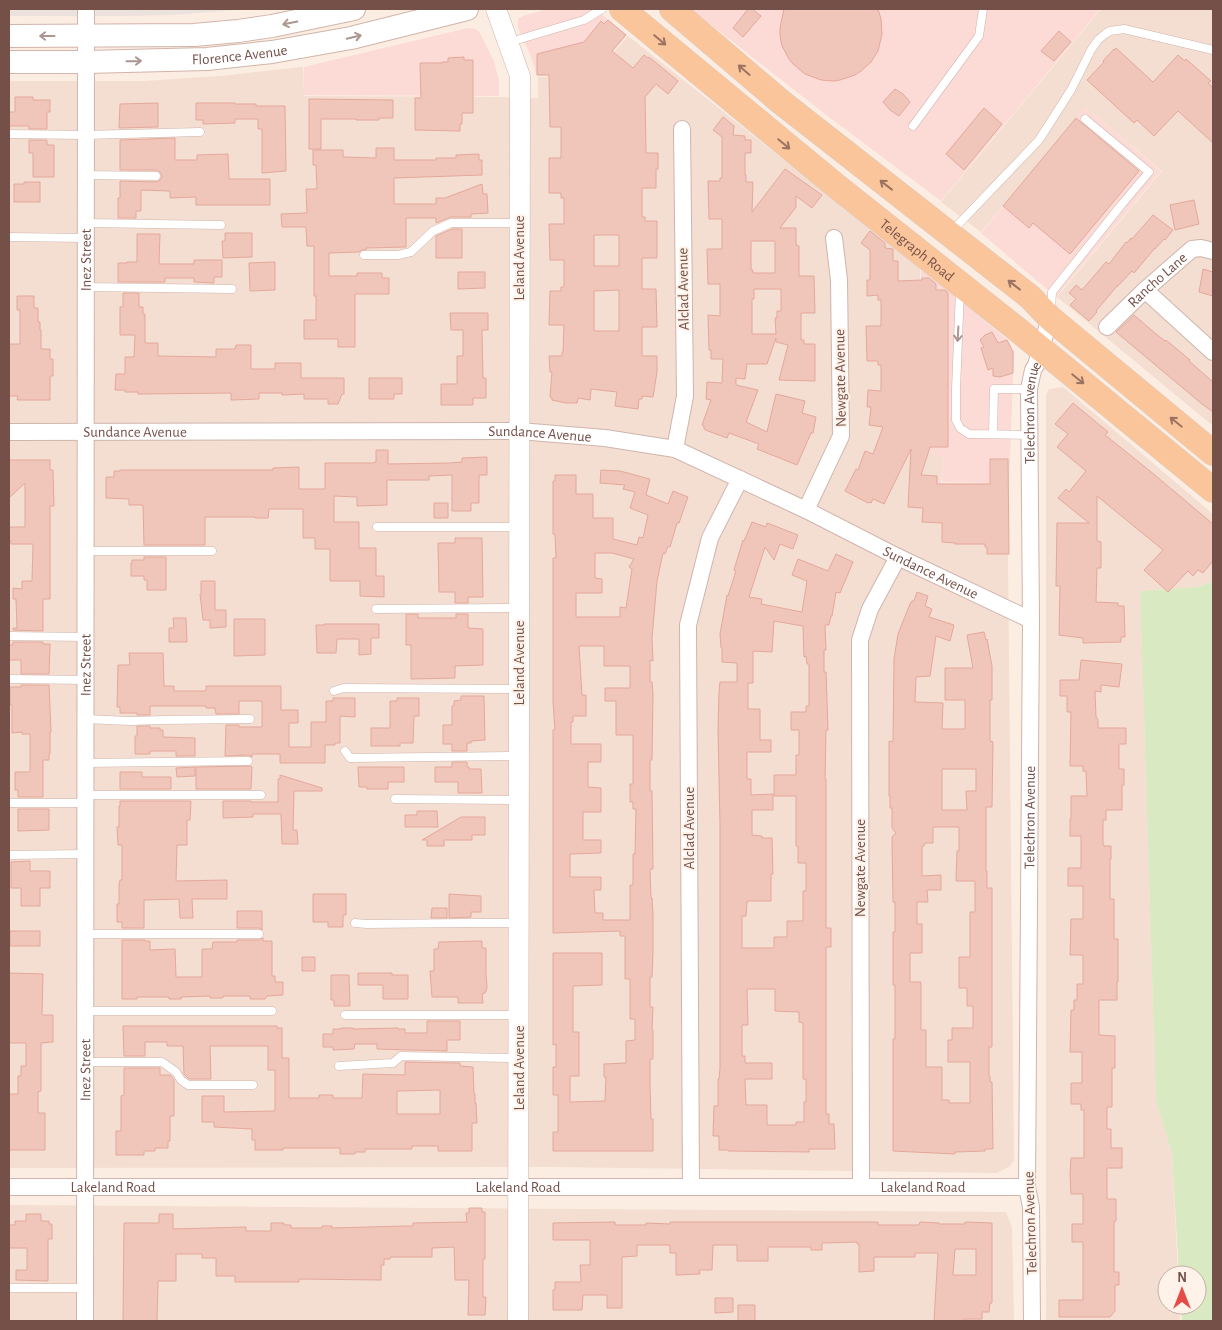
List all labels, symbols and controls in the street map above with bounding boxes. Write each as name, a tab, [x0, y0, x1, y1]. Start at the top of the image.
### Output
one-way arrow	[282, 19, 298, 28]
one-way arrow	[39, 31, 56, 41]
one-way arrow	[346, 32, 362, 41]
one-way arrow	[653, 34, 666, 46]
street label: Florence Avenue	[192, 42, 289, 67]
one-way arrow	[126, 56, 142, 65]
one-way arrow	[737, 64, 750, 76]
one-way arrow	[778, 138, 791, 149]
one-way arrow	[880, 180, 893, 191]
street label: Leland Avenue	[512, 215, 527, 301]
street label: Telegraph Road	[877, 216, 957, 285]
street label: Inez Street	[79, 228, 94, 291]
street label: Alclad Avenue	[675, 247, 692, 330]
street label: Rancho Lane	[1125, 250, 1190, 310]
one-way arrow	[1008, 280, 1021, 291]
one-way arrow	[954, 325, 963, 341]
street label: Newgate Avenue	[832, 329, 849, 427]
street label: Telechron Avenue	[1022, 359, 1044, 464]
one-way arrow	[1071, 374, 1084, 385]
one-way arrow	[1169, 416, 1182, 427]
street label: Sundance Avenue	[488, 424, 592, 445]
street label: Sundance Avenue	[83, 425, 187, 440]
street label: Sundance Avenue	[880, 544, 980, 602]
street label: Leland Avenue	[512, 620, 527, 706]
street label: Inez Street	[78, 633, 94, 696]
street label: Telechron Avenue	[1022, 766, 1038, 869]
street label: Alclad Avenue	[682, 787, 697, 869]
street label: Newgate Avenue	[853, 819, 868, 917]
street label: Leland Avenue	[512, 1025, 527, 1111]
street label: Inez Street	[78, 1038, 93, 1101]
street label: Telechron Avenue	[1021, 1171, 1040, 1275]
street label: Lakeland Road	[70, 1180, 156, 1195]
street label: Lakeland Road	[475, 1180, 561, 1195]
street label: Lakeland Road	[880, 1180, 966, 1195]
north arrow	[1157, 1265, 1207, 1315]
text: N	[1177, 1271, 1187, 1285]

